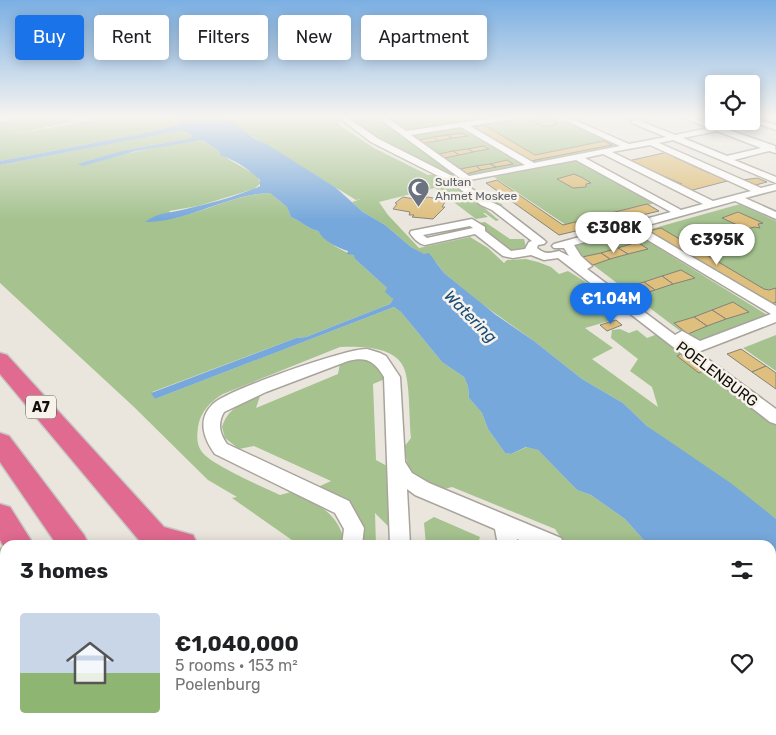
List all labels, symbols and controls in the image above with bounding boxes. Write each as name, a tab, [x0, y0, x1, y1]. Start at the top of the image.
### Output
chip: Buy	[15, 15, 84, 60]
chip: Rent	[94, 15, 169, 60]
chip: Filters	[179, 15, 268, 60]
chip: New	[278, 15, 351, 60]
chip: Apartment	[361, 15, 487, 60]
map controls	[705, 75, 760, 130]
button: locate	[705, 75, 760, 130]
place label: Sultan Ahmet Moskee	[435, 175, 517, 203]
mosque icon: Sultan Ahmet Moskee	[407, 177, 431, 208]
pin: €308K	[579, 212, 649, 254]
text: €308K	[586, 218, 642, 237]
pin: €395K	[682, 224, 752, 266]
text: €395K	[690, 230, 744, 249]
pin: €1.04M	[570, 282, 652, 325]
water label: Watering	[440, 286, 501, 347]
text: €1.04M	[581, 289, 641, 308]
street label: POELENBURG	[673, 338, 761, 410]
road number: A7	[26, 396, 56, 418]
icon: filters	[728, 556, 756, 584]
text: 3 homes	[20, 558, 108, 583]
text: €1,040,000	[175, 631, 299, 656]
icon: home	[60, 633, 120, 693]
icon: heart	[728, 649, 756, 677]
text: 5 rooms · 153 m²	[175, 656, 298, 675]
text: Poelenburg	[175, 675, 260, 694]

